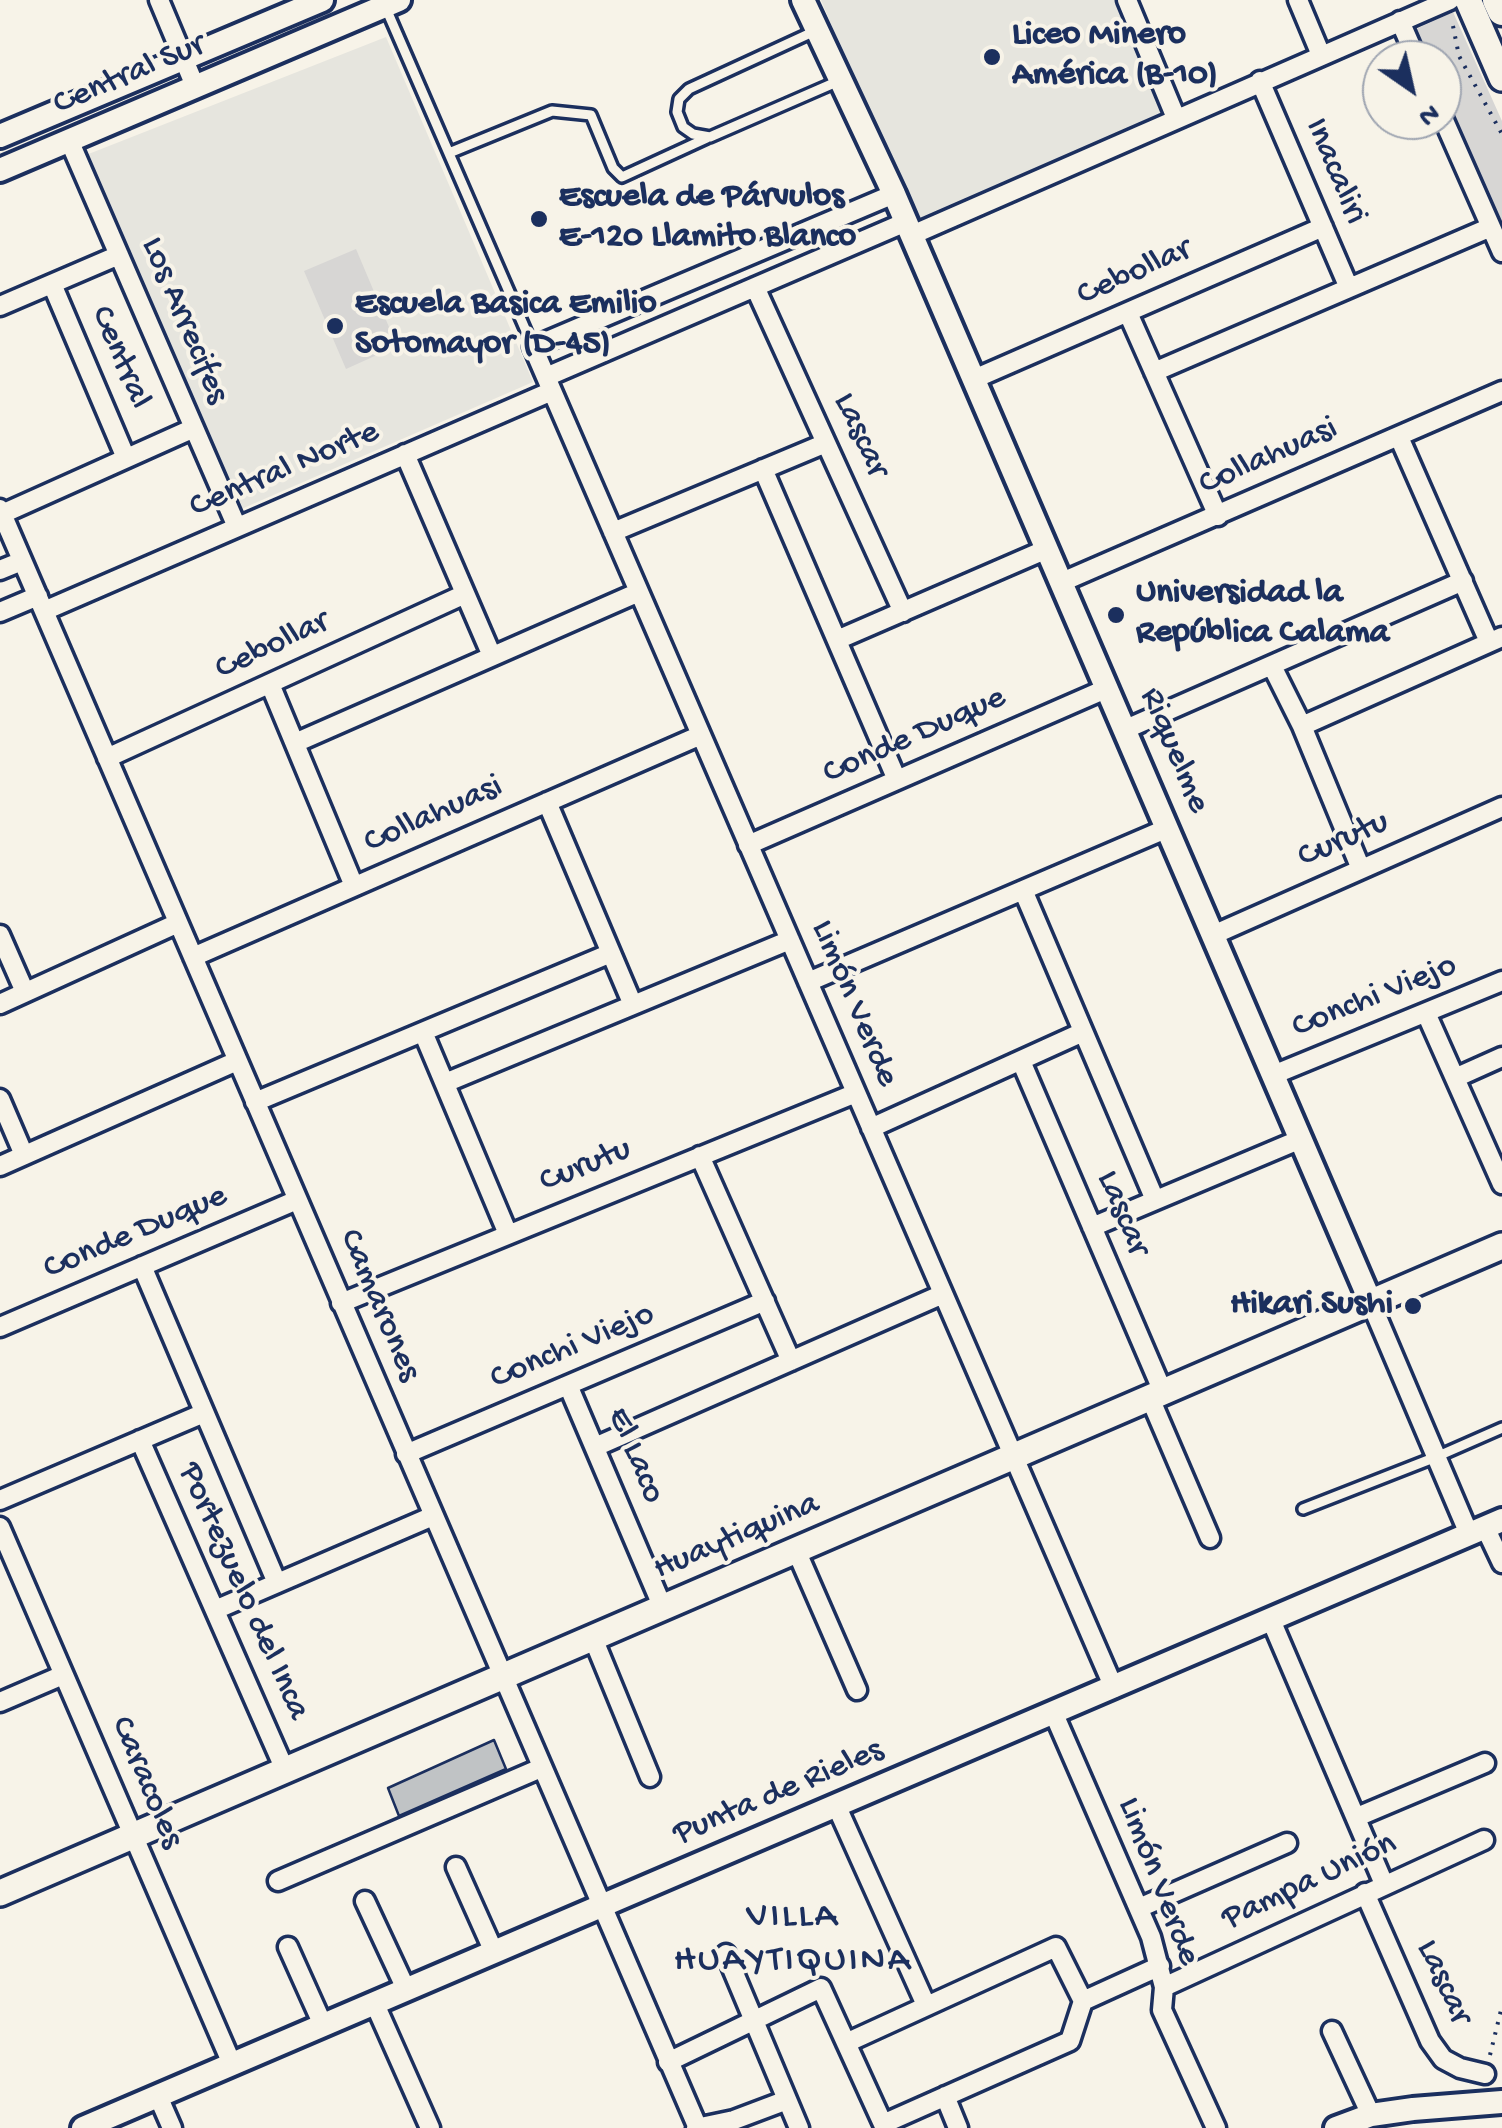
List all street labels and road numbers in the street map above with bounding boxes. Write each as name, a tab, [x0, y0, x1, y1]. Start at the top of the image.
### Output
street label: Central Sur	[48, 25, 212, 127]
street label: Inacaliri	[1293, 113, 1375, 231]
street label: Cebollar	[1071, 230, 1199, 318]
street label: Los Arrecifes	[129, 231, 237, 411]
street label: Central	[79, 300, 159, 416]
street label: Lascar	[821, 387, 897, 485]
street label: Collahuasi	[1193, 409, 1345, 507]
street label: Central Norte	[184, 412, 386, 530]
street label: Cebollar	[209, 602, 337, 692]
street label: Conde Duque	[817, 678, 1013, 796]
street label: Riquelme	[1128, 682, 1218, 820]
street label: Collahuasi	[358, 767, 510, 865]
street label: Curutu	[1292, 803, 1396, 879]
street label: Limón Verde	[799, 914, 907, 1094]
street label: Conchi Viejo	[1287, 946, 1463, 1050]
street label: Curutu	[534, 1130, 638, 1204]
street label: Lascar	[1084, 1165, 1158, 1263]
street label: Conde Duque	[38, 1177, 234, 1291]
street label: Camarones	[327, 1224, 429, 1388]
street label: Conchi Viejo	[485, 1295, 661, 1401]
street label: El Laco	[595, 1402, 673, 1510]
street label: Portezuelo del Inca	[166, 1457, 318, 1727]
street label: Huaytiquina	[648, 1484, 826, 1592]
street label: Caracoles	[99, 1711, 191, 1855]
street label: Punta de Rieles	[668, 1731, 890, 1857]
street label: Limón Verde	[1106, 1792, 1208, 1972]
street label: Pampa Unión	[1216, 1824, 1404, 1942]
street label: Lascar	[1404, 1934, 1480, 2032]

